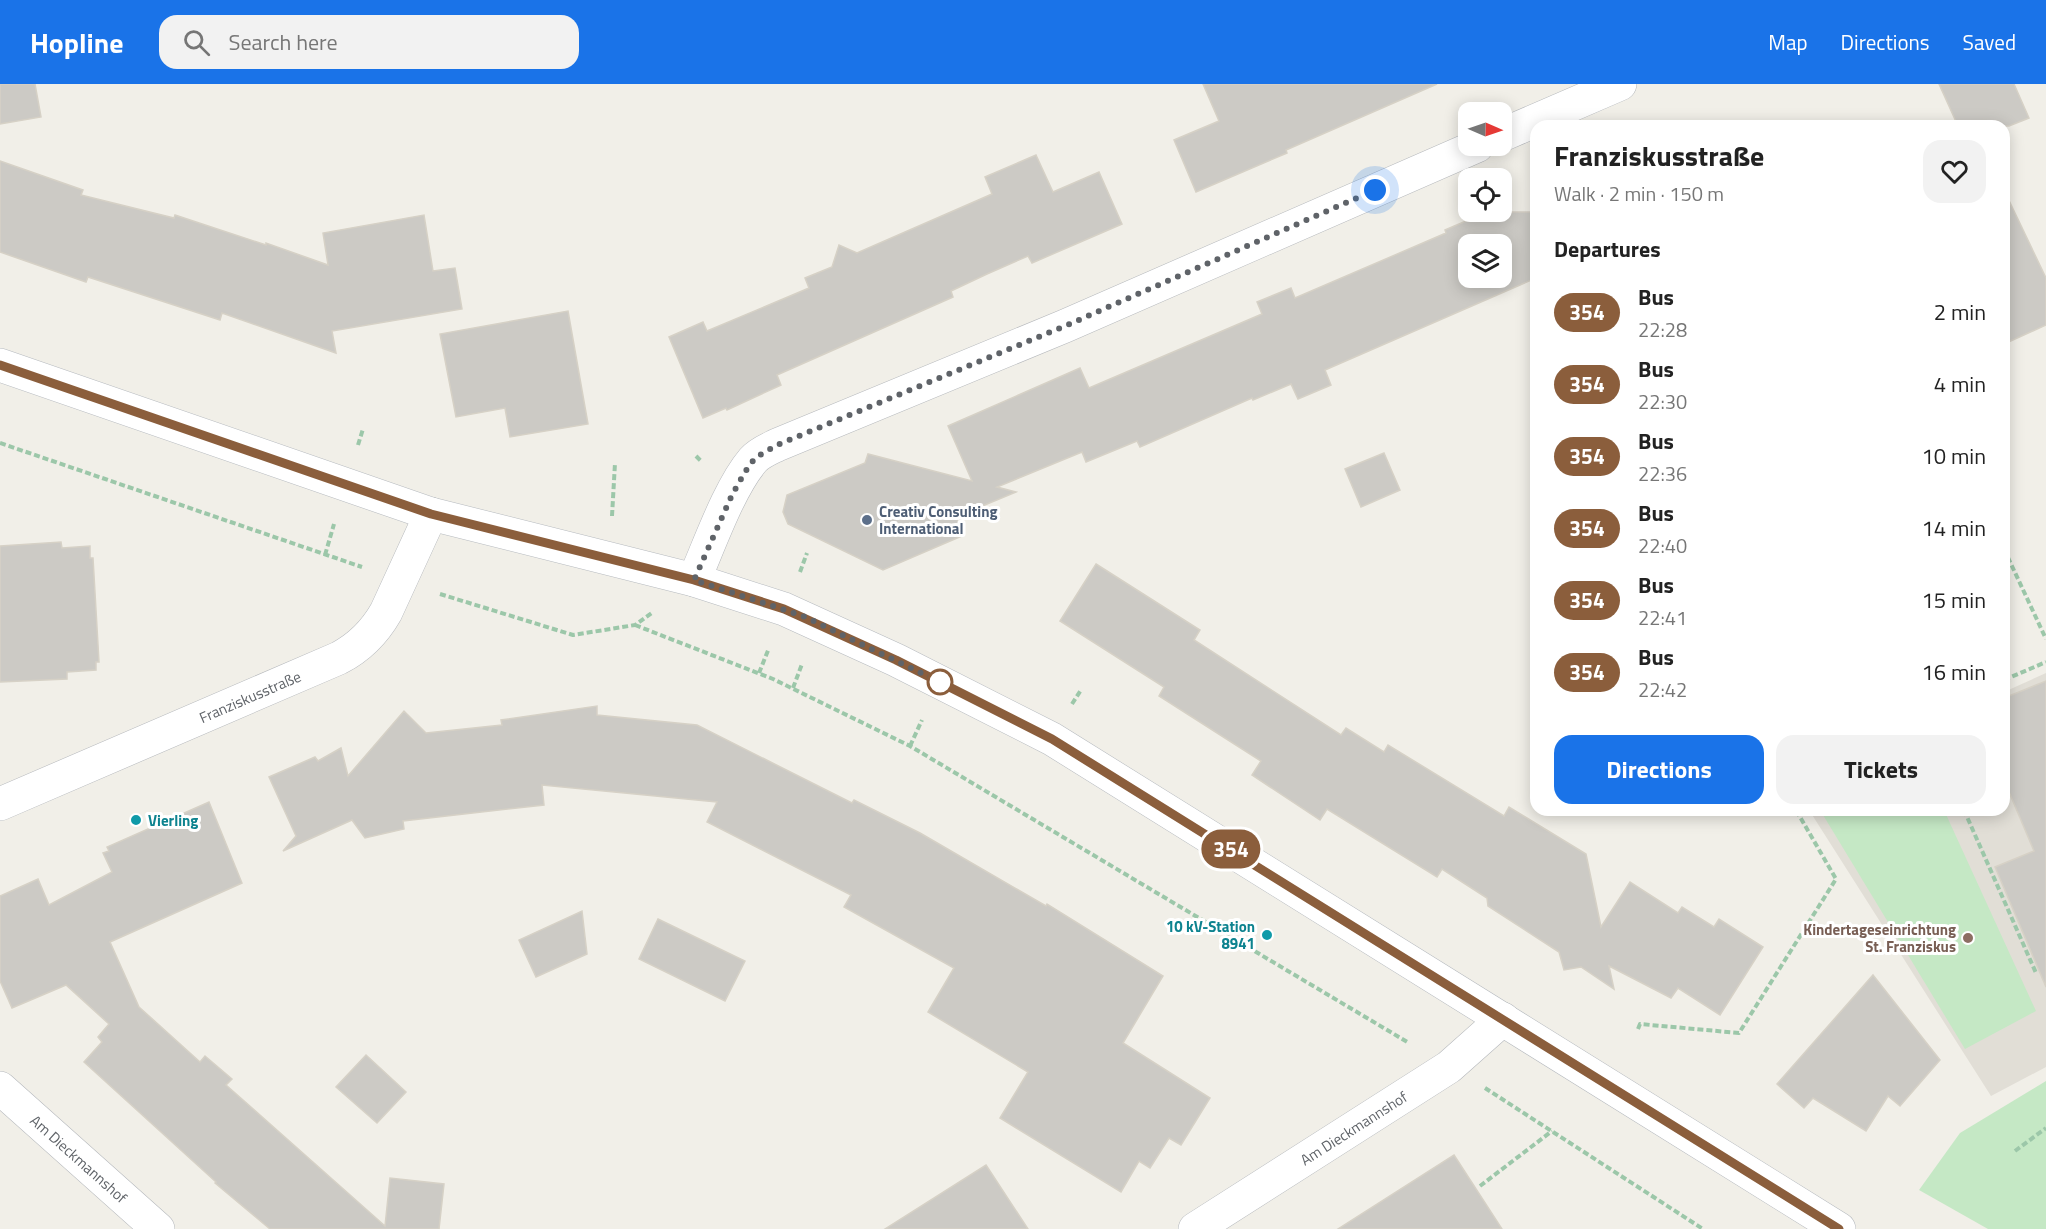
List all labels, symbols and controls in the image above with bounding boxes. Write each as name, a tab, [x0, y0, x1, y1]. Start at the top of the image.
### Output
search box	[159, 15, 579, 69]
text: Hopline	[30, 21, 123, 64]
text: Search here	[228, 25, 338, 59]
icon: search	[180, 26, 213, 59]
text: Map	[1768, 26, 1808, 58]
text: Directions	[1841, 26, 1930, 58]
text: Saved	[1963, 26, 2016, 58]
north arrow	[1458, 102, 1512, 156]
map controls	[1458, 102, 1512, 288]
text: Franziskusstraße	[1554, 134, 1764, 177]
button: heart	[1923, 140, 1986, 203]
button: locate	[1458, 168, 1512, 222]
your location	[1360, 175, 1390, 205]
text: Walk · 2 min · 150 m	[1554, 178, 1724, 209]
text: Departures	[1554, 232, 1661, 266]
button: layers	[1458, 234, 1512, 288]
text: Bus	[1638, 280, 1674, 314]
text: 2 min	[1934, 295, 1986, 329]
text: 354	[1569, 296, 1605, 328]
text: 22:28	[1638, 314, 1687, 345]
text: Bus	[1638, 352, 1674, 386]
text: 4 min	[1934, 367, 1986, 401]
text: 354	[1569, 368, 1605, 400]
text: 22:30	[1638, 386, 1687, 417]
text: Bus	[1638, 424, 1674, 458]
text: 10 min	[1921, 439, 1986, 473]
text: 354	[1569, 440, 1605, 472]
text: 22:36	[1638, 458, 1687, 489]
text: Bus	[1638, 496, 1674, 530]
place label: Creativ Consulting International	[879, 500, 998, 540]
text: 14 min	[1921, 511, 1986, 545]
text: 354	[1569, 512, 1605, 544]
marker: Creativ Consulting International	[860, 513, 874, 527]
text: 22:40	[1638, 530, 1687, 561]
text: Bus	[1638, 568, 1674, 602]
text: 15 min	[1921, 583, 1986, 617]
text: 354	[1569, 584, 1605, 616]
text: 22:41	[1638, 602, 1687, 633]
text: Bus	[1638, 640, 1674, 674]
text: 16 min	[1921, 655, 1986, 689]
text: 354	[1569, 656, 1605, 688]
street label: Franziskusstraße	[195, 664, 304, 728]
unlabelled marker	[927, 669, 953, 695]
text: 22:42	[1638, 674, 1687, 705]
button: Directions	[1554, 735, 1764, 804]
button: Tickets	[1776, 735, 1986, 804]
place label: Vierling	[148, 809, 198, 832]
marker: Vierling	[129, 813, 143, 827]
line badge: 354	[1196, 830, 1266, 868]
text: 354	[1213, 833, 1249, 865]
place label: 10 kV-Station 8941	[1166, 915, 1255, 955]
place label: Kindertageseinrichtung St. Franziskus	[1803, 918, 1956, 958]
marker: 10 kV-Station 8941	[1260, 928, 1274, 942]
marker: Kindertageseinrichtung St. Franziskus	[1961, 931, 1975, 945]
street label: Am Dieckmannshof	[1295, 1085, 1412, 1171]
street label: Am Dieckmannshof	[25, 1109, 133, 1208]

